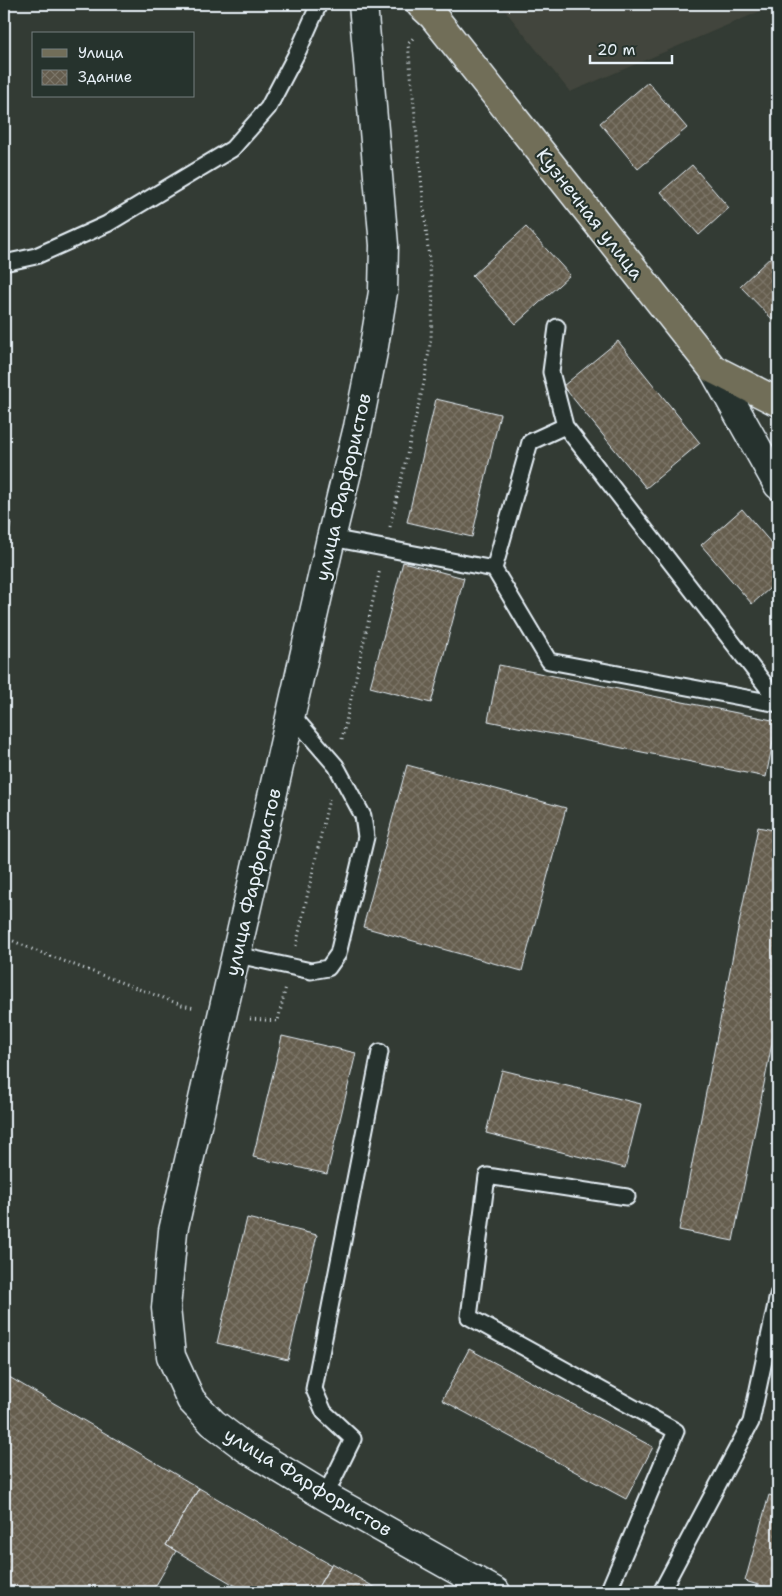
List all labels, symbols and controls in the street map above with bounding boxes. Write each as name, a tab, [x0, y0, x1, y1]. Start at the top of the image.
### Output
legend	[32, 32, 195, 98]
scale bar	[590, 32, 672, 64]
text: 20 m	[597, 40, 636, 60]
text: Улица	[78, 43, 124, 63]
text: Здание	[78, 67, 132, 87]
street label: Кузнечная улица	[531, 143, 649, 285]
street label: улица Фарфористов	[309, 391, 377, 583]
street label: улица Фарфористов	[219, 786, 287, 978]
street label: улица Фарфористов	[219, 1422, 397, 1542]

